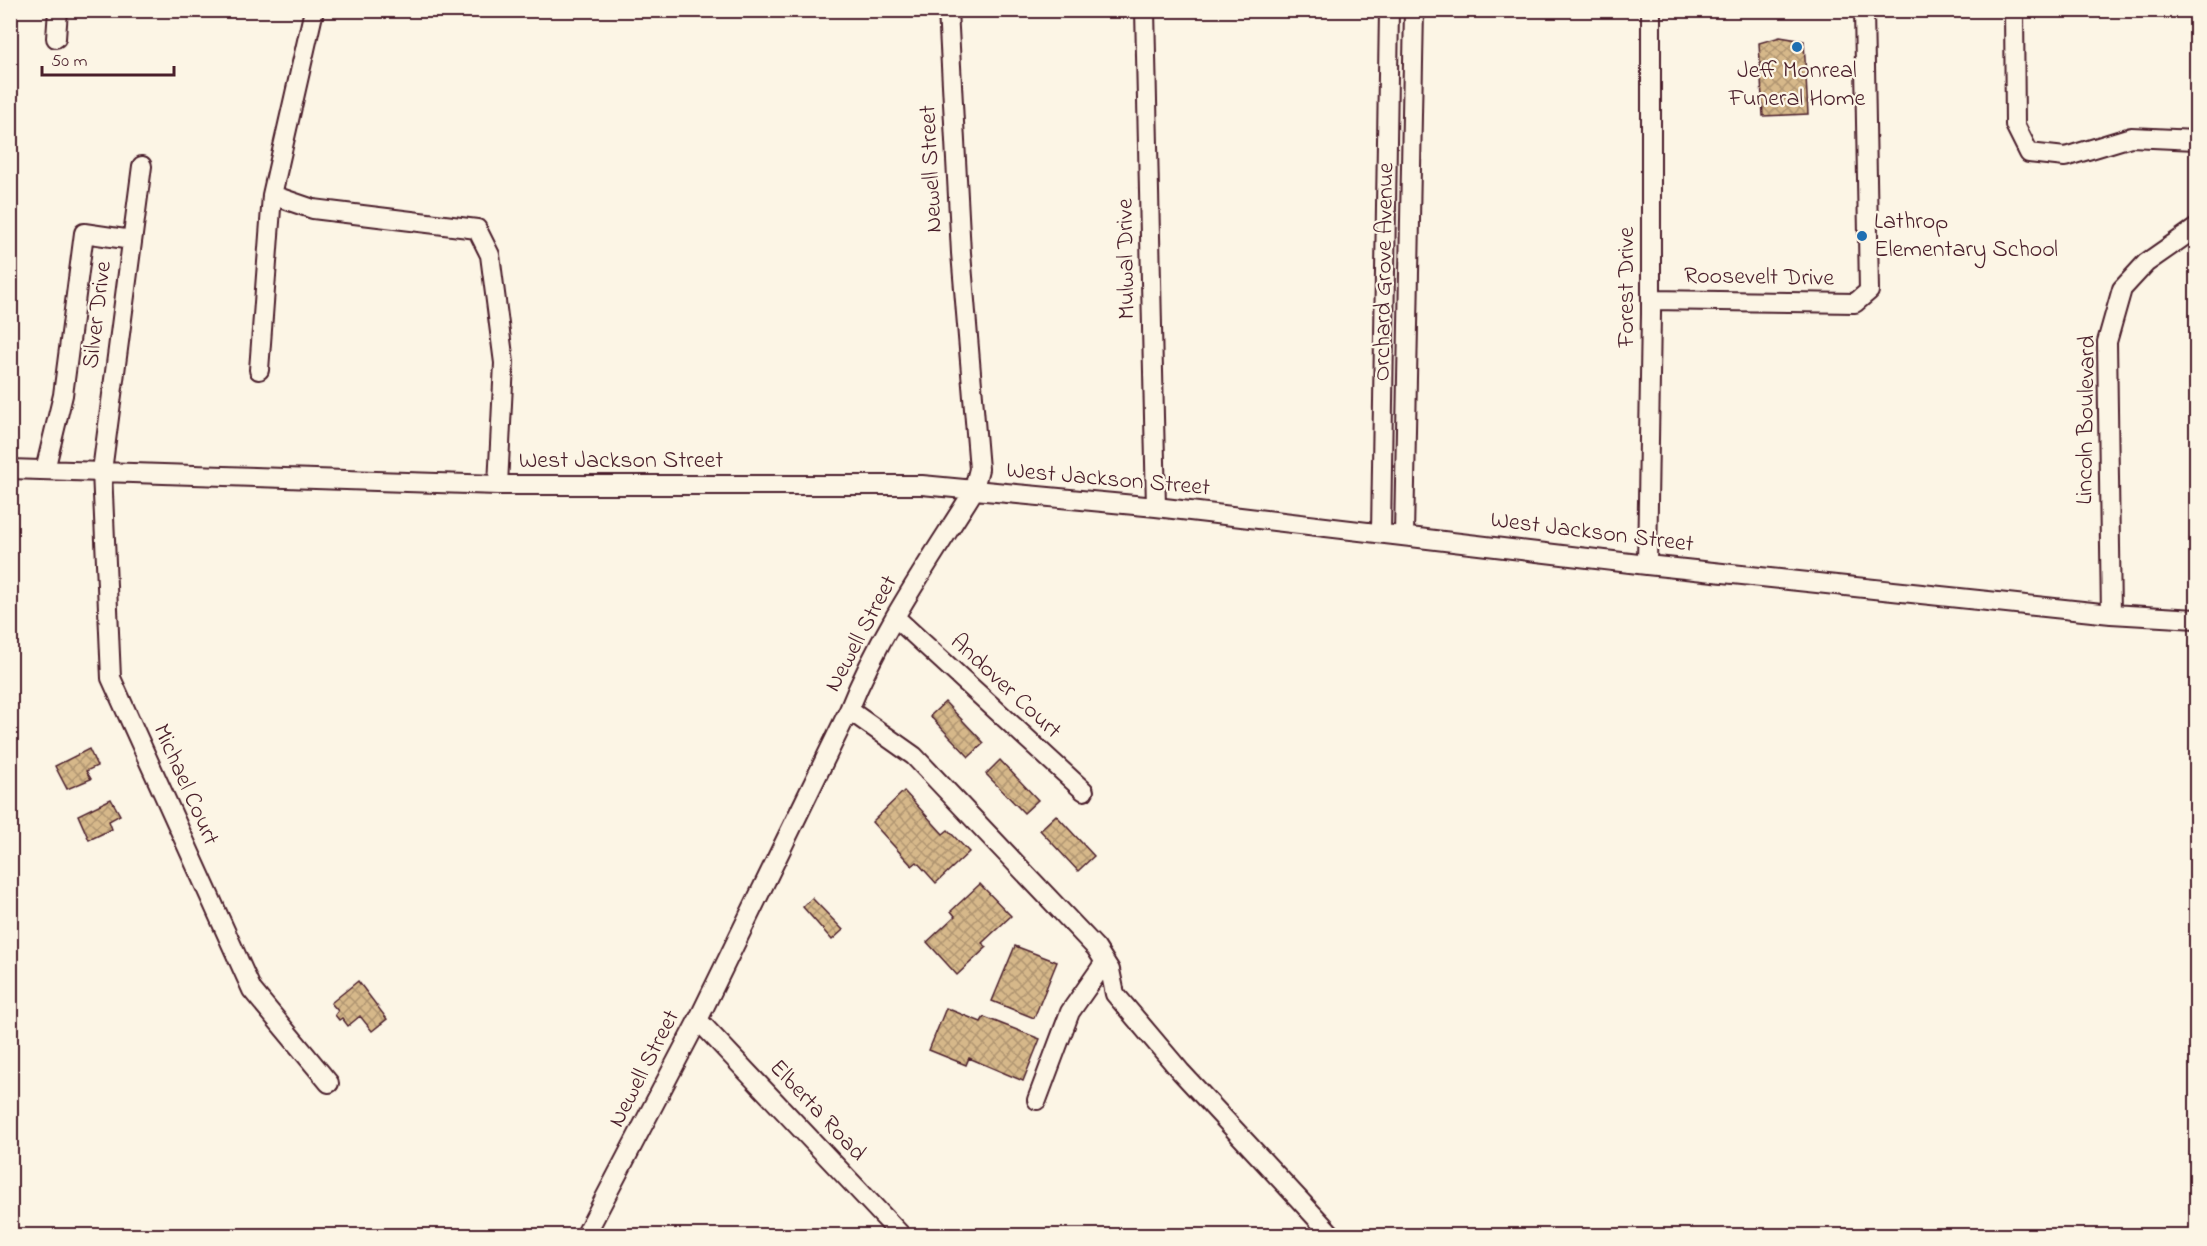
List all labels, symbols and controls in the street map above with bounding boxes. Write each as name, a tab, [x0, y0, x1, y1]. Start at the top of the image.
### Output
scale bar	[42, 39, 174, 77]
marker: Jeff Monreal Funeral Home	[1790, 40, 1804, 54]
text: 50 m	[51, 49, 88, 75]
place label: Jeff Monreal Funeral Home	[1728, 54, 1865, 117]
street label: Newell Street	[911, 104, 953, 234]
street label: Orchard Grove Avenue	[1366, 162, 1404, 382]
street label: Mulwal Drive	[1108, 198, 1146, 320]
place label: Lathrop Elementary School	[1874, 205, 2058, 269]
street label: Forest Drive	[1610, 227, 1645, 348]
marker: Lathrop Elementary School	[1855, 229, 1869, 243]
street label: Silver Drive	[74, 259, 122, 371]
street label: Roosevelt Drive	[1684, 259, 1835, 297]
street label: Lincoln Boulevard	[2068, 334, 2106, 505]
street label: West Jackson Street	[519, 444, 723, 479]
street label: West Jackson Street	[1005, 454, 1211, 506]
street label: West Jackson Street	[1488, 503, 1696, 563]
street label: Newell Street	[817, 569, 907, 699]
street label: Andover Court	[941, 626, 1069, 748]
street label: Michael Court	[143, 719, 227, 851]
street label: Newell Street	[600, 1004, 690, 1134]
street label: Elberta Road	[760, 1052, 874, 1170]

